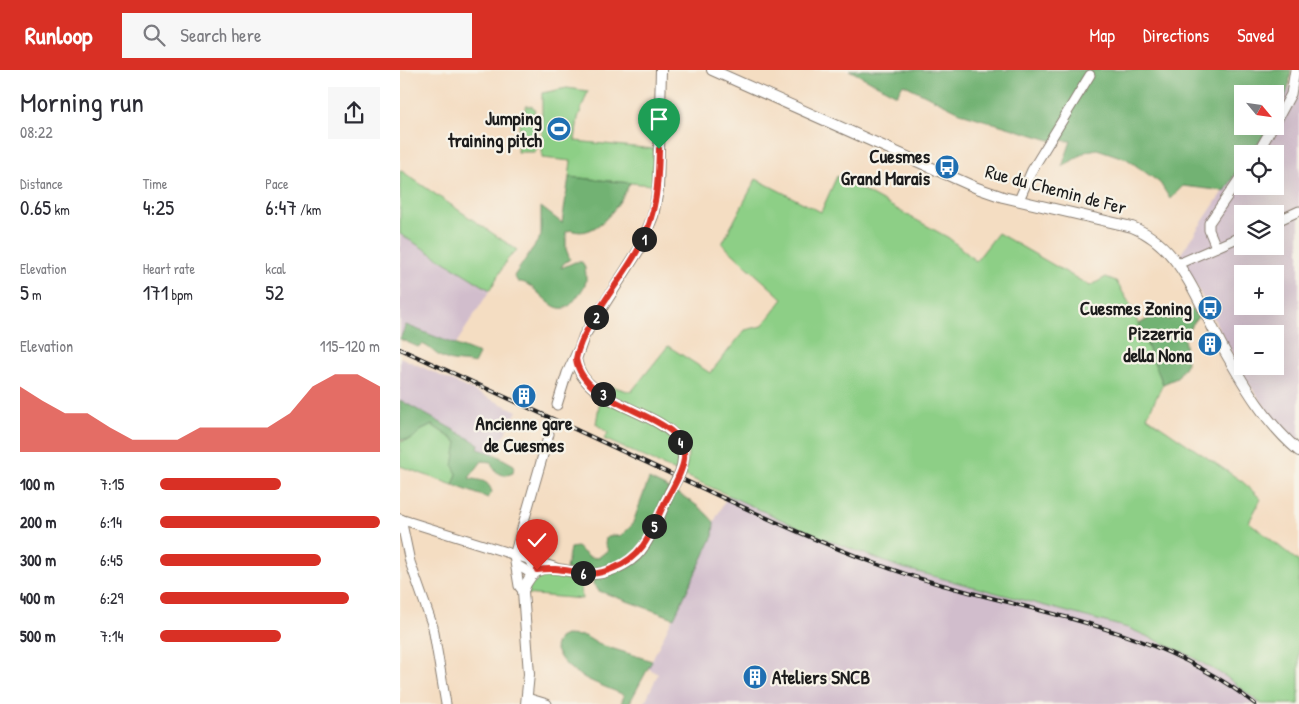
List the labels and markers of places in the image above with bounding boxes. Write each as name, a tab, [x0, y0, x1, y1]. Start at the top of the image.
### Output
pin	[638, 98, 680, 149]
place label: Jumping training pitch	[447, 105, 543, 154]
sports icon: Jumping training pitch	[546, 116, 572, 142]
place label: Cuesmes Grand Marais	[841, 143, 931, 191]
bus stop icon: Cuesmes Grand Marais	[934, 154, 960, 180]
pin: 1	[632, 226, 656, 252]
place label: Cuesmes Zoning	[1080, 295, 1193, 322]
bus stop icon: Cuesmes Zoning	[1197, 295, 1223, 321]
pin: 2	[584, 304, 608, 330]
place label: Pizzerria della Nona	[1123, 320, 1193, 368]
building icon: Pizzerria della Nona	[1197, 331, 1223, 357]
pin: 3	[590, 382, 616, 406]
building icon: Ancienne gare de Cuesmes	[511, 383, 537, 409]
place label: Ancienne gare de Cuesmes	[476, 410, 573, 458]
pin: 4	[668, 430, 692, 454]
pin: 5	[642, 514, 666, 538]
pin	[516, 519, 558, 570]
pin: 6	[570, 560, 596, 586]
building icon: Ateliers SNCB	[742, 664, 768, 690]
place label: Ateliers SNCB	[772, 664, 870, 690]

